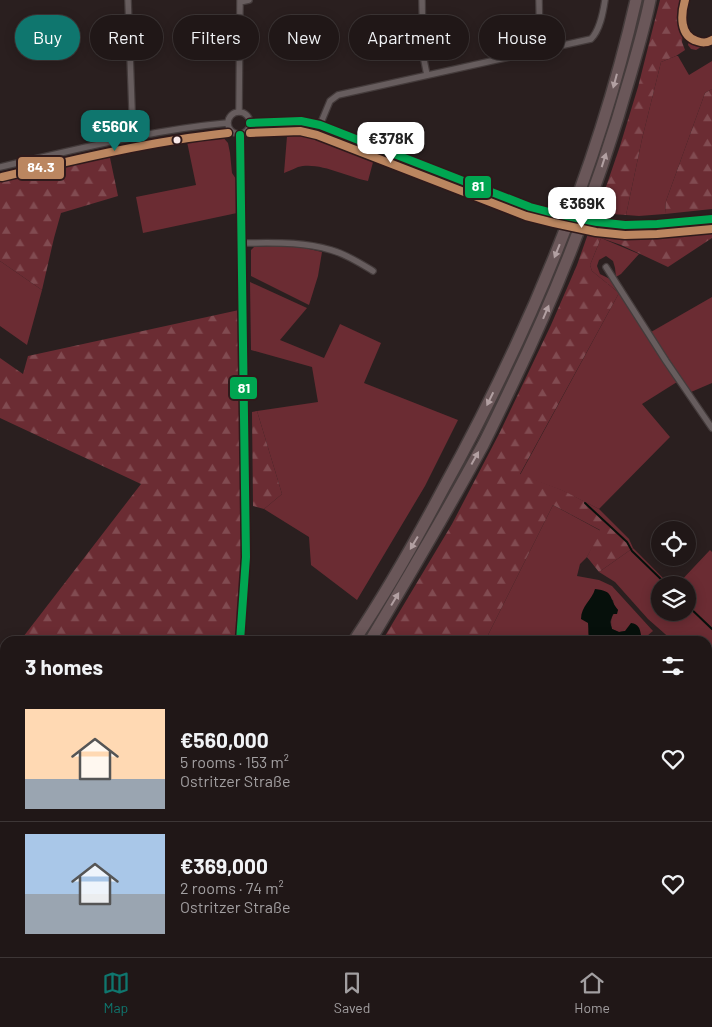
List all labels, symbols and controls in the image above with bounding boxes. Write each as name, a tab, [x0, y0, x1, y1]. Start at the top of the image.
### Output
chip: Buy	[15, 15, 80, 60]
chip: Rent	[90, 15, 163, 60]
chip: Filters	[173, 15, 259, 60]
chip: New	[269, 15, 339, 60]
chip: Apartment	[349, 15, 469, 60]
chip: House	[479, 15, 565, 60]
one-way arrow	[611, 73, 619, 89]
pin: €560K	[80, 110, 150, 152]
text: €560K	[92, 116, 138, 135]
pin: €378K	[356, 121, 426, 164]
text: €378K	[368, 128, 414, 147]
unlabelled marker	[172, 135, 182, 145]
one-way arrow	[600, 152, 608, 167]
line badge: 84.3	[17, 156, 65, 180]
text: 84.3	[27, 158, 55, 175]
line badge: 81	[464, 175, 492, 199]
text: 81	[472, 177, 484, 194]
pin: €369K	[547, 186, 617, 229]
text: €369K	[559, 193, 605, 212]
one-way arrow	[552, 244, 560, 258]
one-way arrow	[542, 305, 550, 319]
line badge: 81	[229, 376, 258, 400]
text: 81	[238, 379, 250, 396]
one-way arrow	[486, 392, 495, 407]
one-way arrow	[471, 451, 480, 465]
map controls	[651, 521, 696, 621]
button: locate	[651, 521, 696, 566]
one-way arrow	[409, 536, 418, 549]
button: layers	[651, 576, 696, 621]
one-way arrow	[391, 593, 400, 606]
icon: filters	[659, 652, 687, 680]
text: 3 homes	[25, 654, 103, 679]
text: €560,000	[180, 727, 269, 752]
icon: home	[65, 729, 125, 789]
icon: heart	[659, 745, 687, 773]
text: 5 rooms · 153 m²	[180, 752, 289, 771]
text: Ostritzer Straße	[180, 771, 290, 790]
text: €369,000	[180, 853, 268, 878]
icon: home	[65, 854, 125, 914]
icon: heart	[659, 870, 687, 898]
text: 2 rooms · 74 m²	[180, 878, 284, 897]
text: Ostritzer Straße	[180, 897, 290, 916]
tab: Map	[102, 969, 130, 1016]
tab: Saved	[334, 969, 370, 1016]
tab: Home	[574, 969, 610, 1016]

